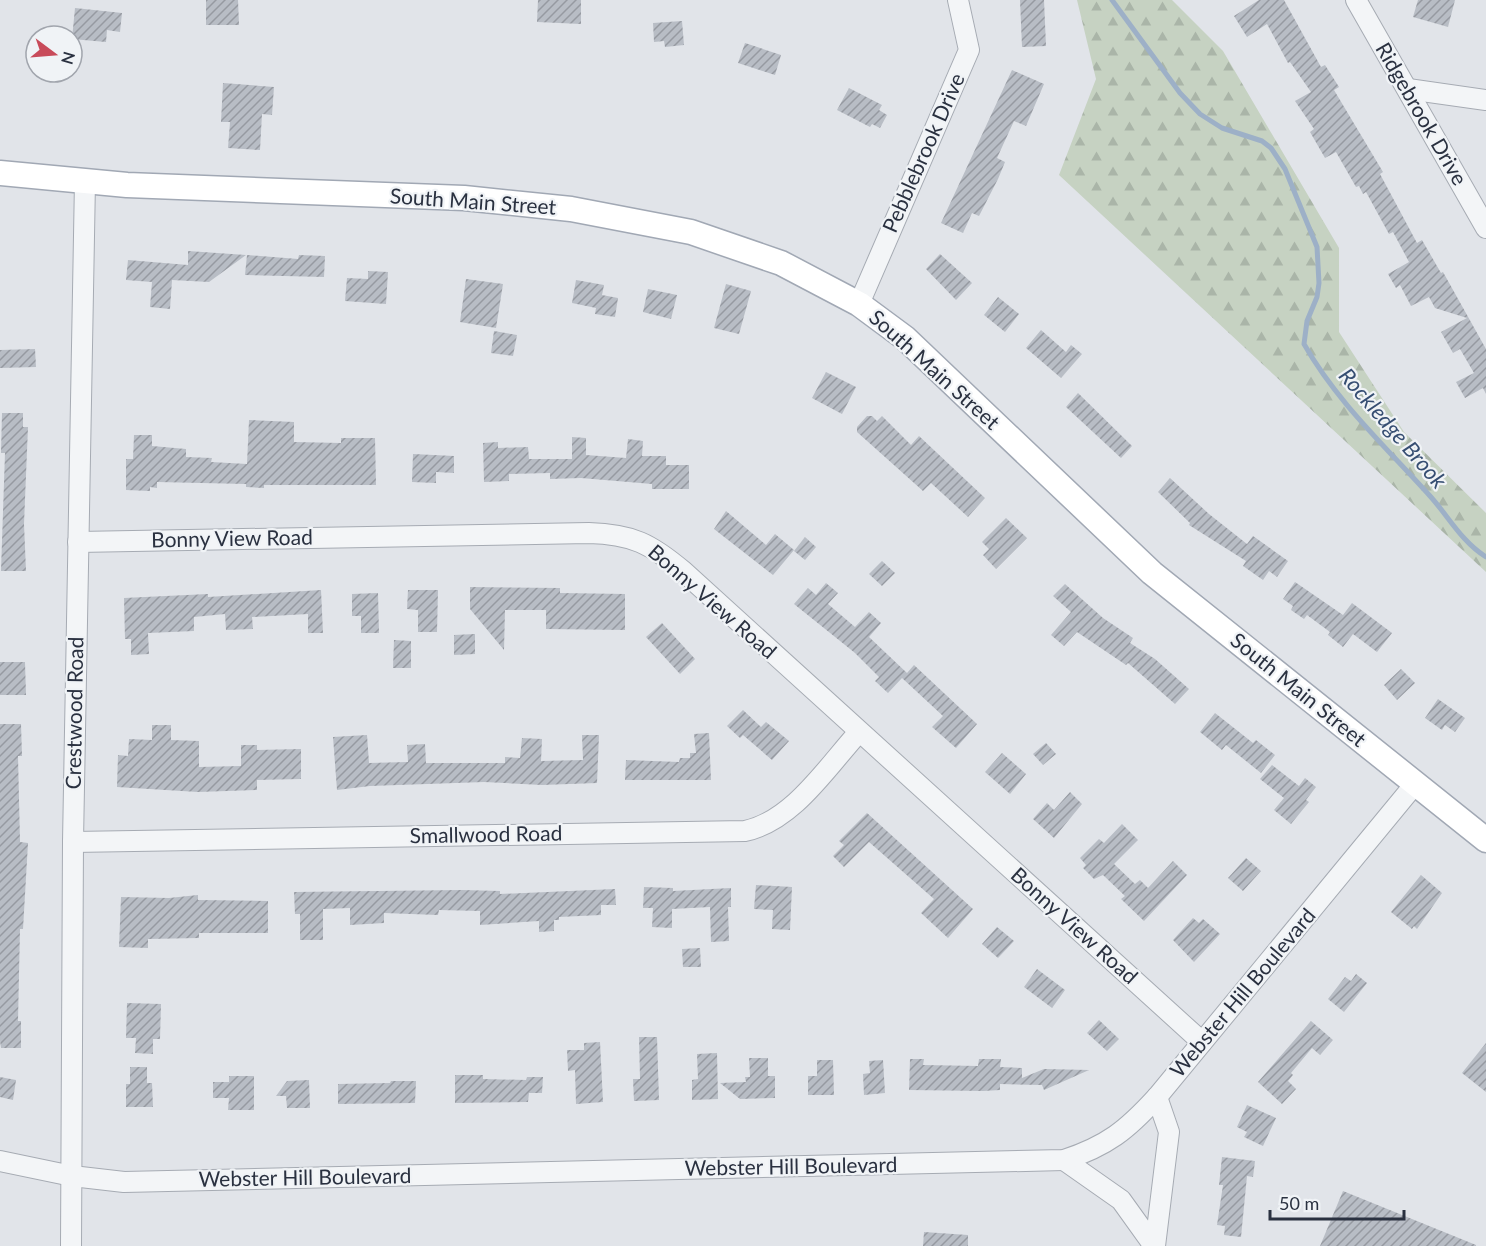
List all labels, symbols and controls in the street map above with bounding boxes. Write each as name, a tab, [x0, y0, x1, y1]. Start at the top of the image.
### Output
north arrow	[24, 24, 84, 84]
street label: Ridgebrook Drive	[1371, 37, 1473, 189]
text: N	[58, 50, 80, 67]
street label: Pebblebrook Drive	[876, 69, 969, 236]
street label: South Main Street	[389, 182, 558, 219]
street label: South Main Street	[865, 304, 1006, 434]
water label: Rockledge Brook	[1334, 362, 1453, 494]
street label: Bonny View Road	[151, 524, 313, 551]
street label: Bonny View Road	[644, 538, 782, 663]
street label: South Main Street	[1226, 627, 1372, 751]
street label: Crestwood Road	[60, 636, 87, 790]
street label: Smallwood Road	[409, 820, 563, 847]
street label: Bonny View Road	[1007, 861, 1143, 988]
street label: Webster Hill Boulevard	[1164, 903, 1320, 1082]
street label: Webster Hill Boulevard	[684, 1151, 898, 1180]
street label: Webster Hill Boulevard	[198, 1162, 412, 1191]
scale bar	[1270, 1183, 1404, 1221]
text: 50 m	[1279, 1192, 1319, 1214]

